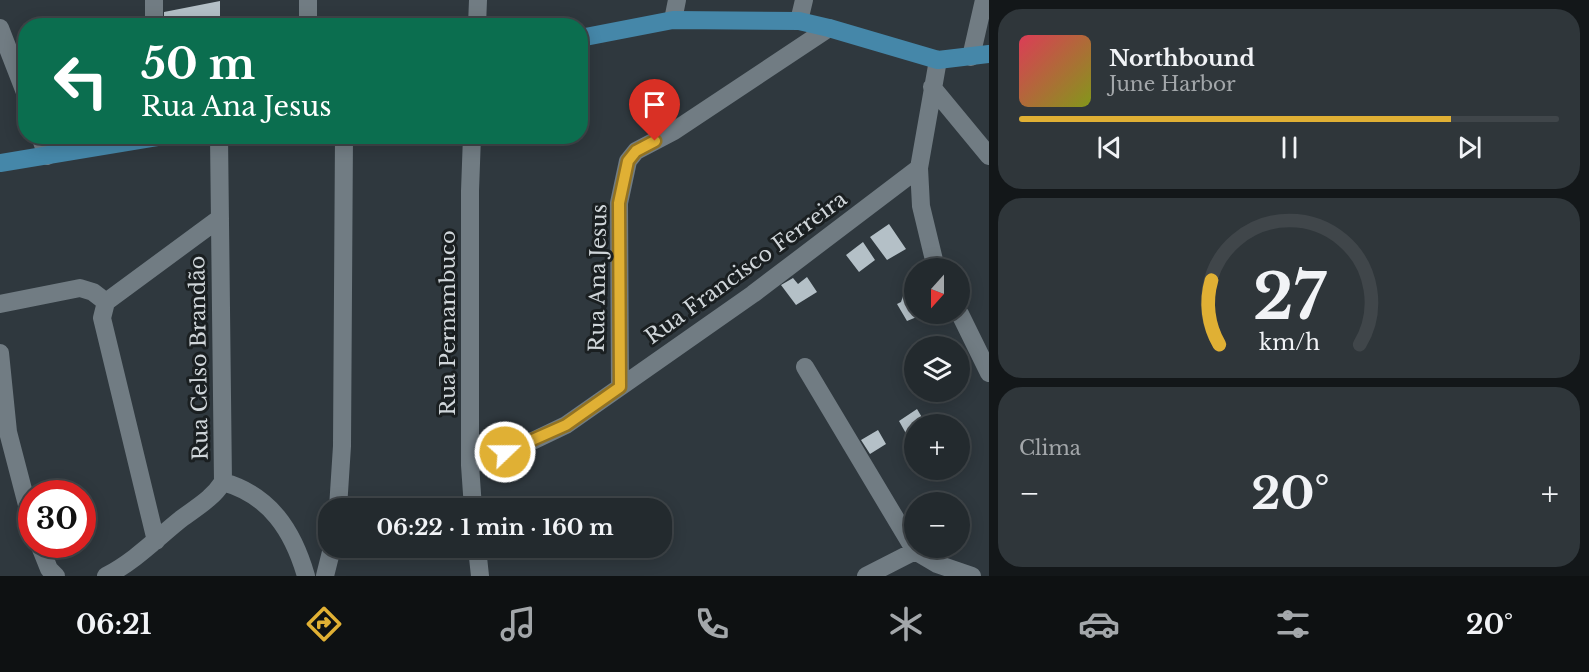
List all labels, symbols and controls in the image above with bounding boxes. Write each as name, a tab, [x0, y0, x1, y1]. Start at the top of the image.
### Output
text: 50 m	[141, 38, 255, 90]
icon: left	[42, 42, 120, 120]
text: Northbound	[1109, 45, 1255, 72]
text: June Harbor	[1109, 72, 1236, 96]
pin	[629, 79, 680, 141]
icon: arrive	[638, 88, 671, 121]
text: Rua Ana Jesus	[141, 90, 332, 123]
icon: previous	[1093, 131, 1126, 164]
icon: pause	[1273, 131, 1306, 164]
icon: next	[1453, 131, 1486, 164]
street label: Rua Francisco Ferreira	[640, 186, 852, 350]
street label: Rua Ana Jesus	[584, 204, 612, 352]
street label: Rua Pernambuco	[435, 230, 461, 416]
street label: Rua Celso Brandão	[184, 255, 214, 461]
north arrow	[904, 258, 970, 324]
map controls	[904, 258, 970, 558]
text: 27	[1253, 258, 1326, 336]
text: km/h	[1259, 329, 1320, 356]
button: layers	[904, 336, 970, 402]
button: +	[904, 414, 970, 480]
position arrow	[473, 420, 537, 484]
text: Clima	[1019, 436, 1081, 460]
text: 20°	[1251, 465, 1330, 521]
text: −	[1019, 473, 1040, 514]
text: +	[1541, 473, 1559, 514]
speed limit sign: 30	[18, 480, 96, 558]
button: −	[904, 492, 970, 558]
text: 06:22 · 1 min · 160 m	[376, 514, 614, 541]
icon: directions	[303, 603, 345, 645]
icon: music	[497, 603, 539, 645]
icon: phone	[691, 603, 733, 645]
icon: climate	[885, 603, 927, 645]
icon: car	[1078, 603, 1120, 645]
icon: filters	[1272, 603, 1314, 645]
text: 06:21	[76, 608, 152, 641]
text: 20°	[1466, 608, 1513, 641]

